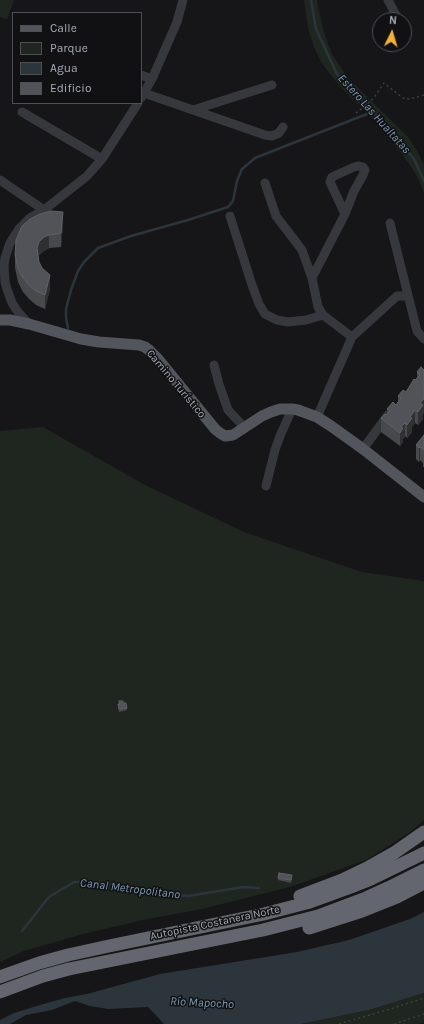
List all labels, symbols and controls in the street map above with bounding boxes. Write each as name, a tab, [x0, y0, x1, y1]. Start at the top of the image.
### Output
legend	[12, 12, 142, 104]
north arrow	[372, 12, 412, 52]
text: N	[388, 14, 397, 27]
text: Calle	[50, 21, 77, 35]
text: Parque	[50, 41, 88, 55]
text: Agua	[50, 61, 78, 75]
water label: Estero Las Hualtatas	[335, 71, 413, 157]
text: Edificio	[50, 81, 91, 95]
street label: Camino Turístico	[144, 347, 208, 421]
water label: Canal Metropolitano	[79, 876, 181, 902]
street label: Autopista Costanera Norte	[149, 903, 281, 943]
water label: Río Mapocho	[170, 994, 234, 1012]

